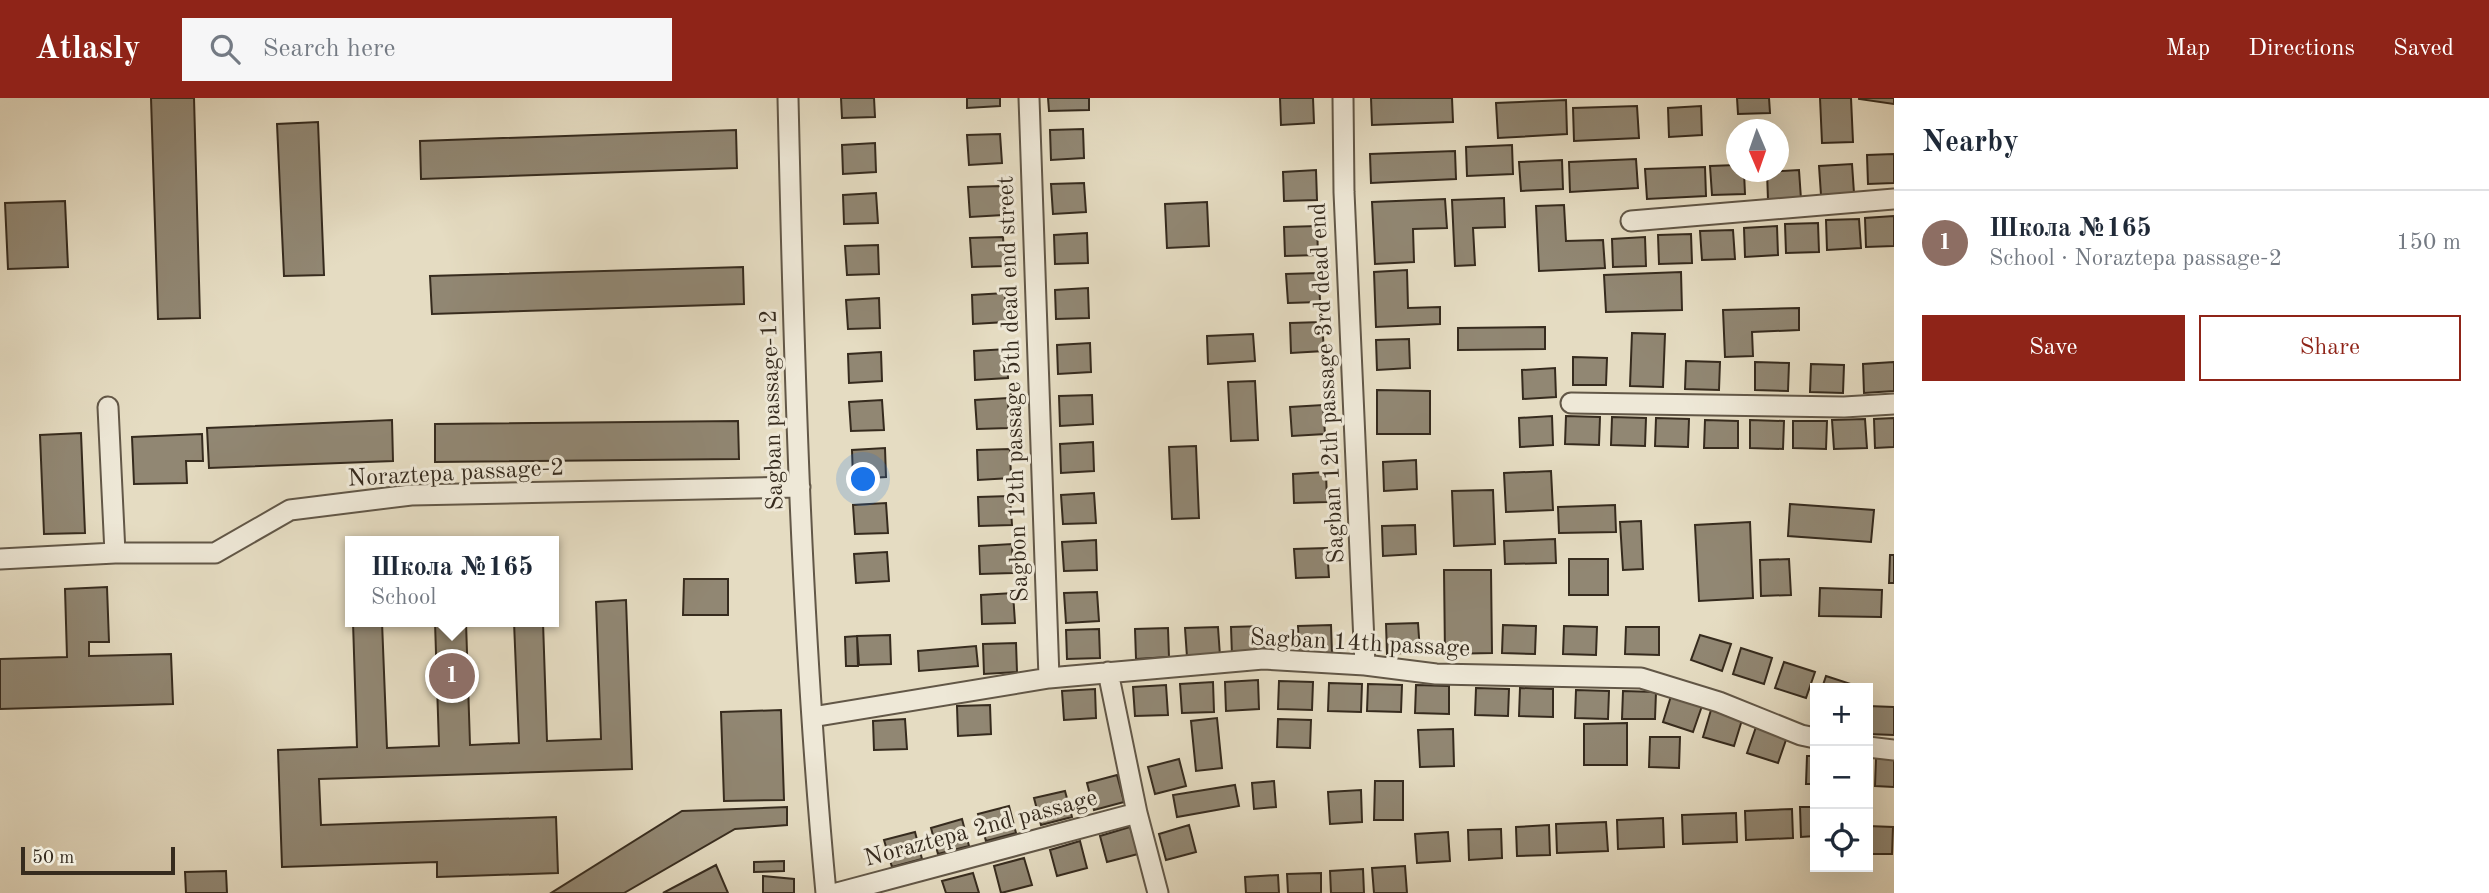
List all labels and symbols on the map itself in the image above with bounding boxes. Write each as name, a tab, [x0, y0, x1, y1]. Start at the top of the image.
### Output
north arrow	[1726, 119, 1789, 182]
street label: Sagbon 12th passage 5th dead end street	[995, 175, 1033, 603]
street label: Sagban 12th passage 3rd dead end	[1307, 202, 1349, 564]
street label: Sagban passage-12	[757, 309, 789, 511]
street label: Noraztepa passage-2	[347, 456, 565, 492]
your location	[846, 462, 880, 496]
street label: Sagban 14th passage	[1249, 626, 1471, 662]
pin: 1	[429, 650, 475, 702]
street label: Noraztepa 2nd passage	[862, 786, 1100, 872]
scale bar	[21, 844, 175, 876]

